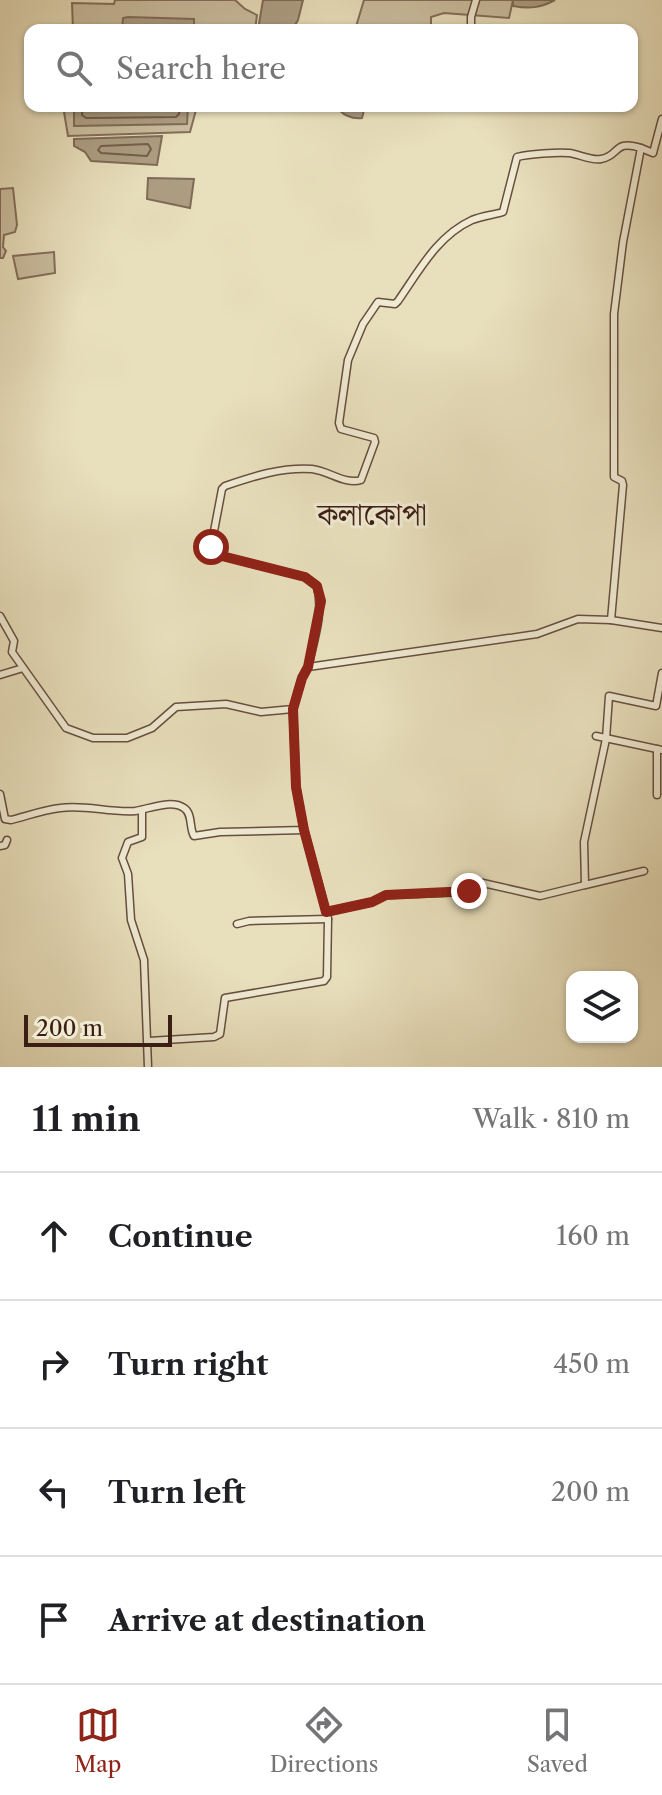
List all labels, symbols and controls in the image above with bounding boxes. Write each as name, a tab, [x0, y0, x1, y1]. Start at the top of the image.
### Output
search box	[24, 24, 638, 112]
icon: search	[52, 46, 96, 90]
text: Search here	[116, 50, 286, 87]
district label: কলাকোপা	[316, 496, 427, 533]
route start	[193, 529, 229, 565]
route end	[451, 873, 487, 909]
map controls	[566, 971, 638, 1043]
button: layers	[566, 971, 638, 1043]
scale bar	[24, 1011, 172, 1047]
text: 200 m	[36, 1015, 103, 1042]
text: 11 min	[32, 1098, 140, 1140]
text: Walk · 810 m	[473, 1103, 630, 1135]
icon: ahead	[32, 1214, 76, 1258]
text: Continue	[108, 1218, 253, 1255]
text: 160 m	[556, 1220, 630, 1252]
icon: right	[32, 1342, 76, 1386]
text: Turn right	[108, 1346, 268, 1383]
text: 450 m	[553, 1348, 630, 1380]
icon: left	[32, 1470, 76, 1514]
text: Turn left	[108, 1474, 245, 1511]
text: 200 m	[551, 1476, 630, 1508]
icon: arrive	[32, 1598, 76, 1642]
text: Arrive at destination	[108, 1602, 426, 1639]
tab: Map	[74, 1703, 121, 1778]
tab: Directions	[270, 1703, 378, 1778]
tab: Saved	[527, 1703, 588, 1778]

